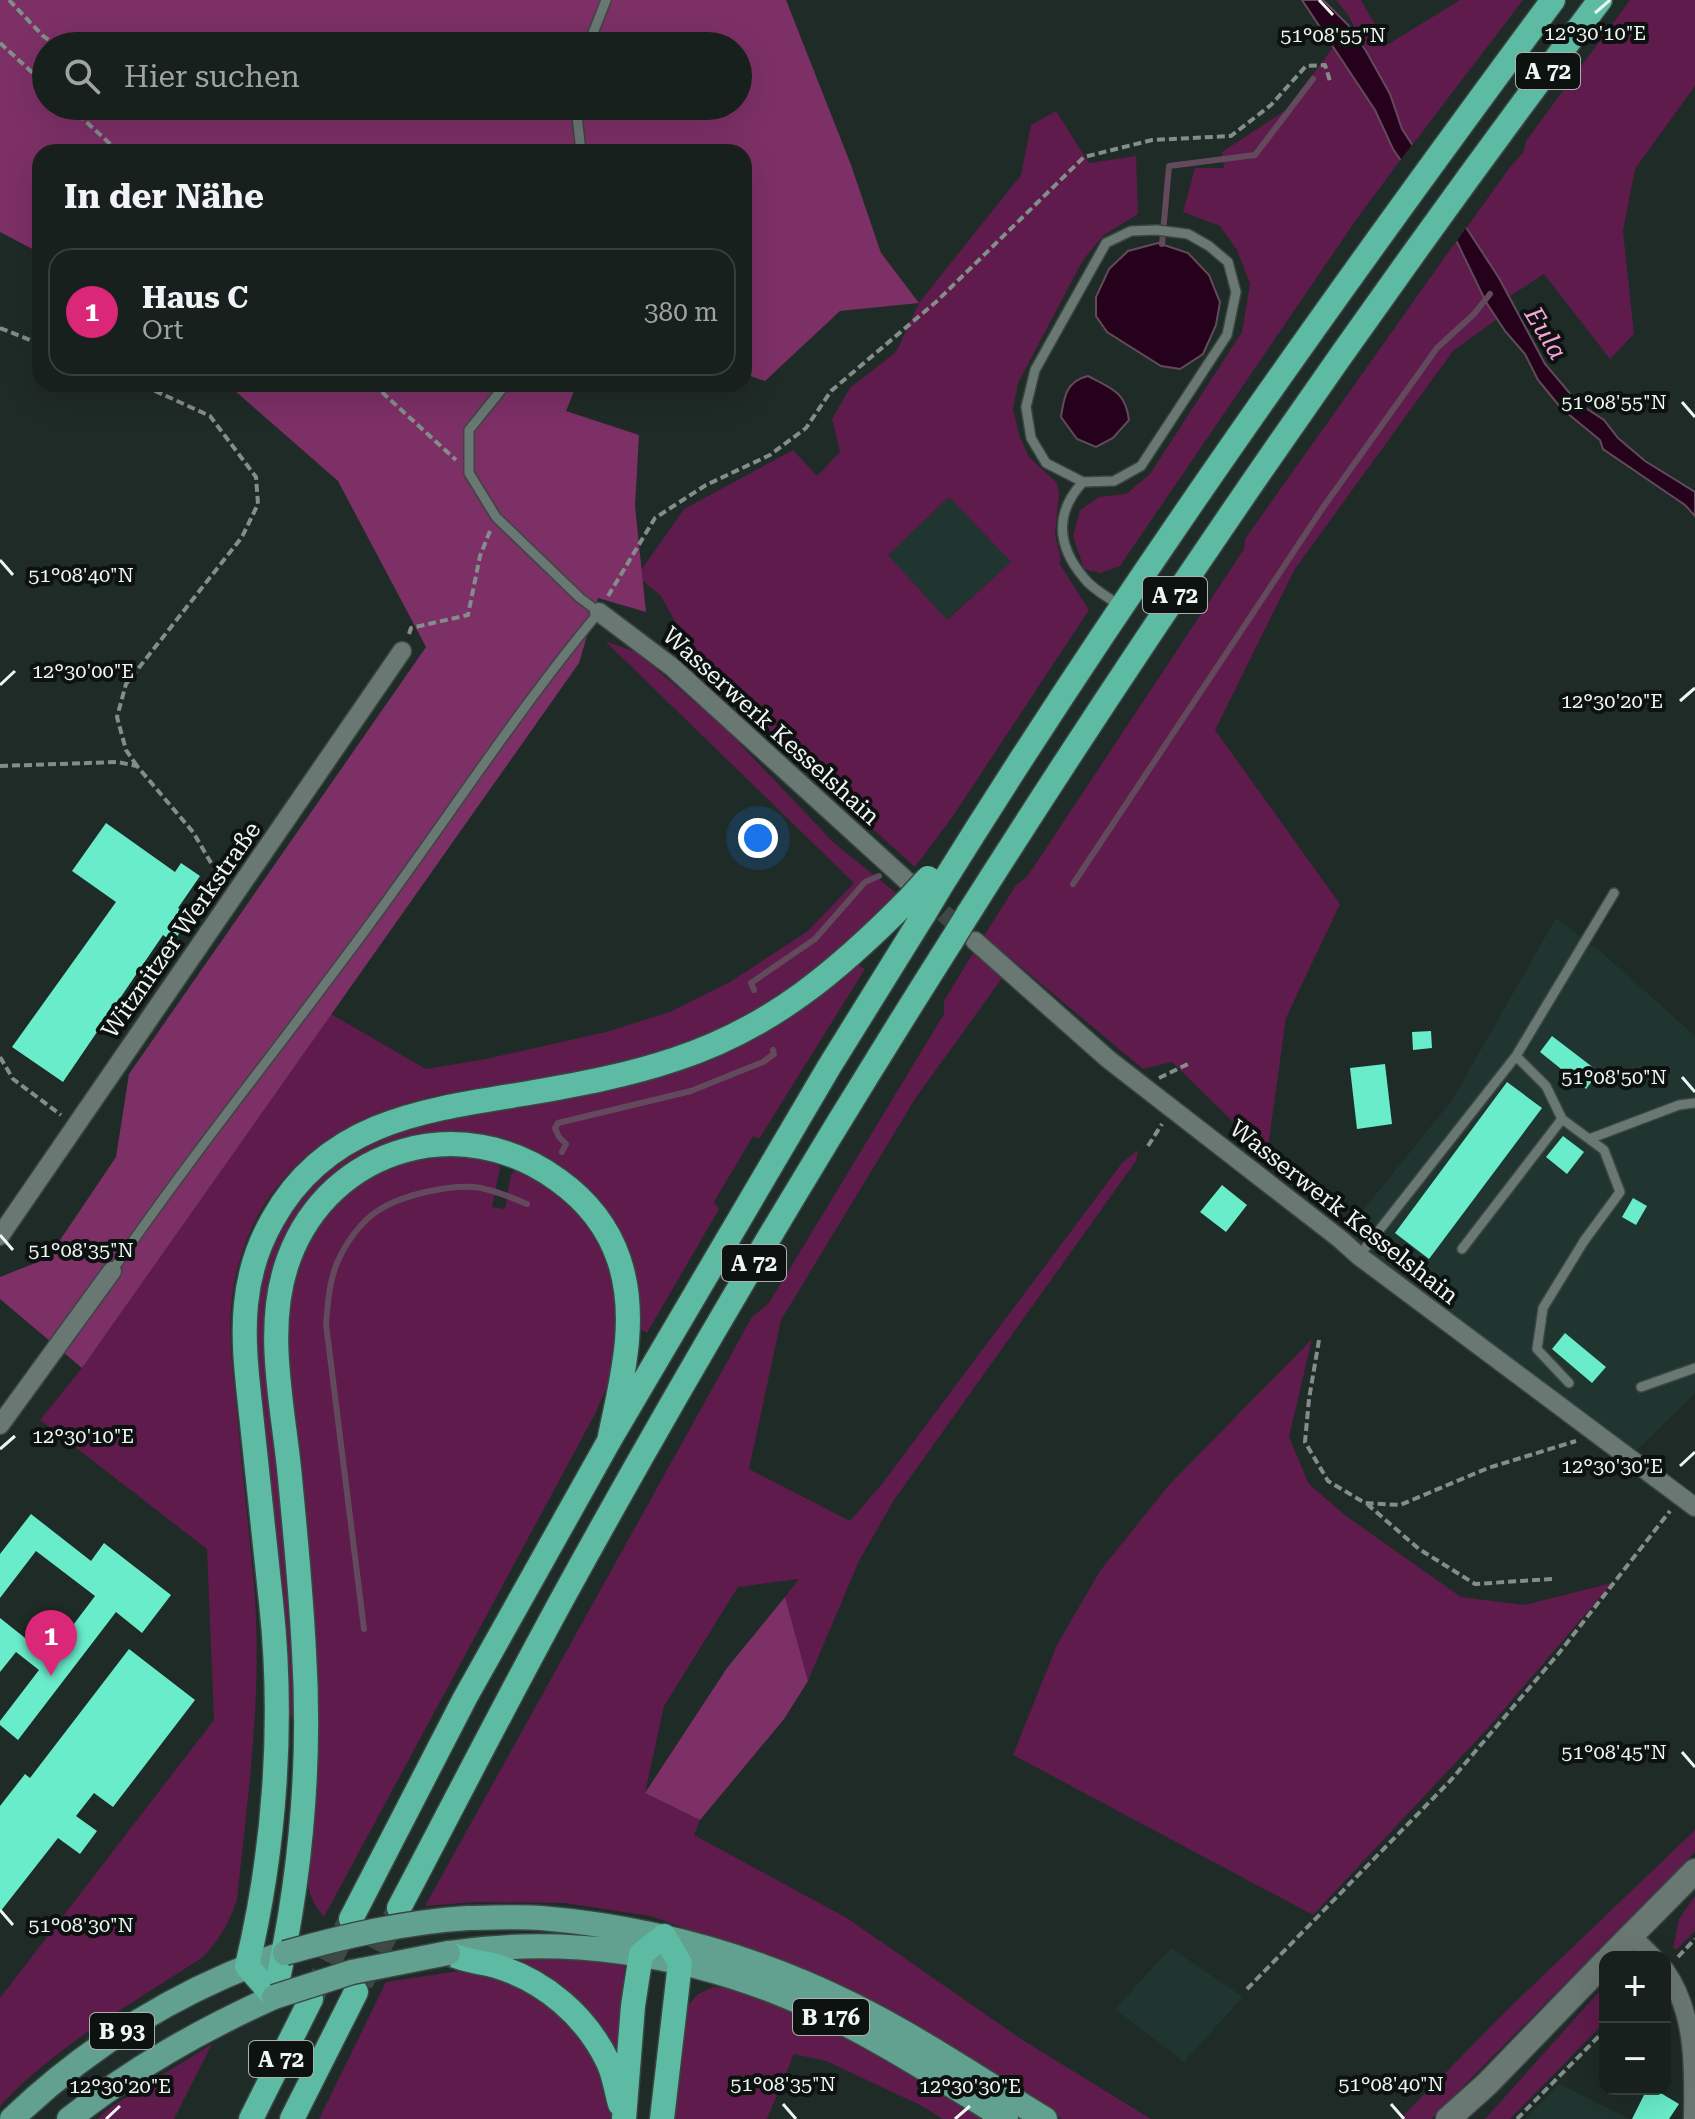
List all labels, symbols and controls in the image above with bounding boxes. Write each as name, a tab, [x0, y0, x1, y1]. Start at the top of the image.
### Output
text: 12°30'10"E	[1544, 21, 1646, 45]
text: 51°08'55"N	[1280, 23, 1386, 47]
search box	[32, 32, 752, 120]
road number: A 72	[1516, 53, 1580, 89]
icon: search	[60, 54, 104, 98]
text: Hier suchen	[124, 59, 300, 94]
text: In der Nähe	[64, 176, 264, 216]
text: Haus C	[142, 280, 248, 315]
text: 1	[85, 297, 99, 327]
text: 380 m	[644, 297, 718, 327]
water label: Eula	[1518, 300, 1573, 365]
text: Ort	[142, 315, 183, 345]
text: 51°08'55"N	[1561, 390, 1667, 414]
text: 51°08'40"N	[28, 563, 134, 587]
road number: A 72	[1143, 577, 1207, 613]
street label: Wasserwerk Kesselshain	[657, 621, 885, 831]
text: 12°30'00"E	[32, 659, 134, 683]
text: 12°30'20"E	[1561, 689, 1663, 713]
street label: Witznitzer Werkstraße	[96, 816, 266, 1044]
your location	[738, 818, 778, 858]
text: 51°08'50"N	[1561, 1065, 1667, 1089]
street label: Wasserwerk Kesselshain	[1224, 1114, 1464, 1310]
text: 51°08'35"N	[28, 1238, 134, 1262]
road number: A 72	[722, 1245, 786, 1281]
text: 12°30'10"E	[32, 1424, 134, 1448]
text: 12°30'30"E	[1561, 1454, 1663, 1478]
pin: 1	[25, 1610, 77, 1676]
text: 51°08'45"N	[1561, 1740, 1667, 1764]
text: 51°08'30"N	[28, 1913, 134, 1937]
map controls	[1599, 1951, 1671, 2095]
button: +	[1599, 1951, 1671, 2023]
road number: B 176	[793, 1999, 869, 2035]
road number: B 93	[90, 2013, 154, 2049]
button: −	[1599, 2023, 1671, 2095]
road number: A 72	[249, 2041, 313, 2077]
text: 51°08'35"N	[730, 2072, 836, 2096]
text: 51°08'40"N	[1338, 2072, 1444, 2096]
text: 12°30'20"E	[69, 2074, 171, 2098]
text: 12°30'30"E	[919, 2074, 1021, 2098]

